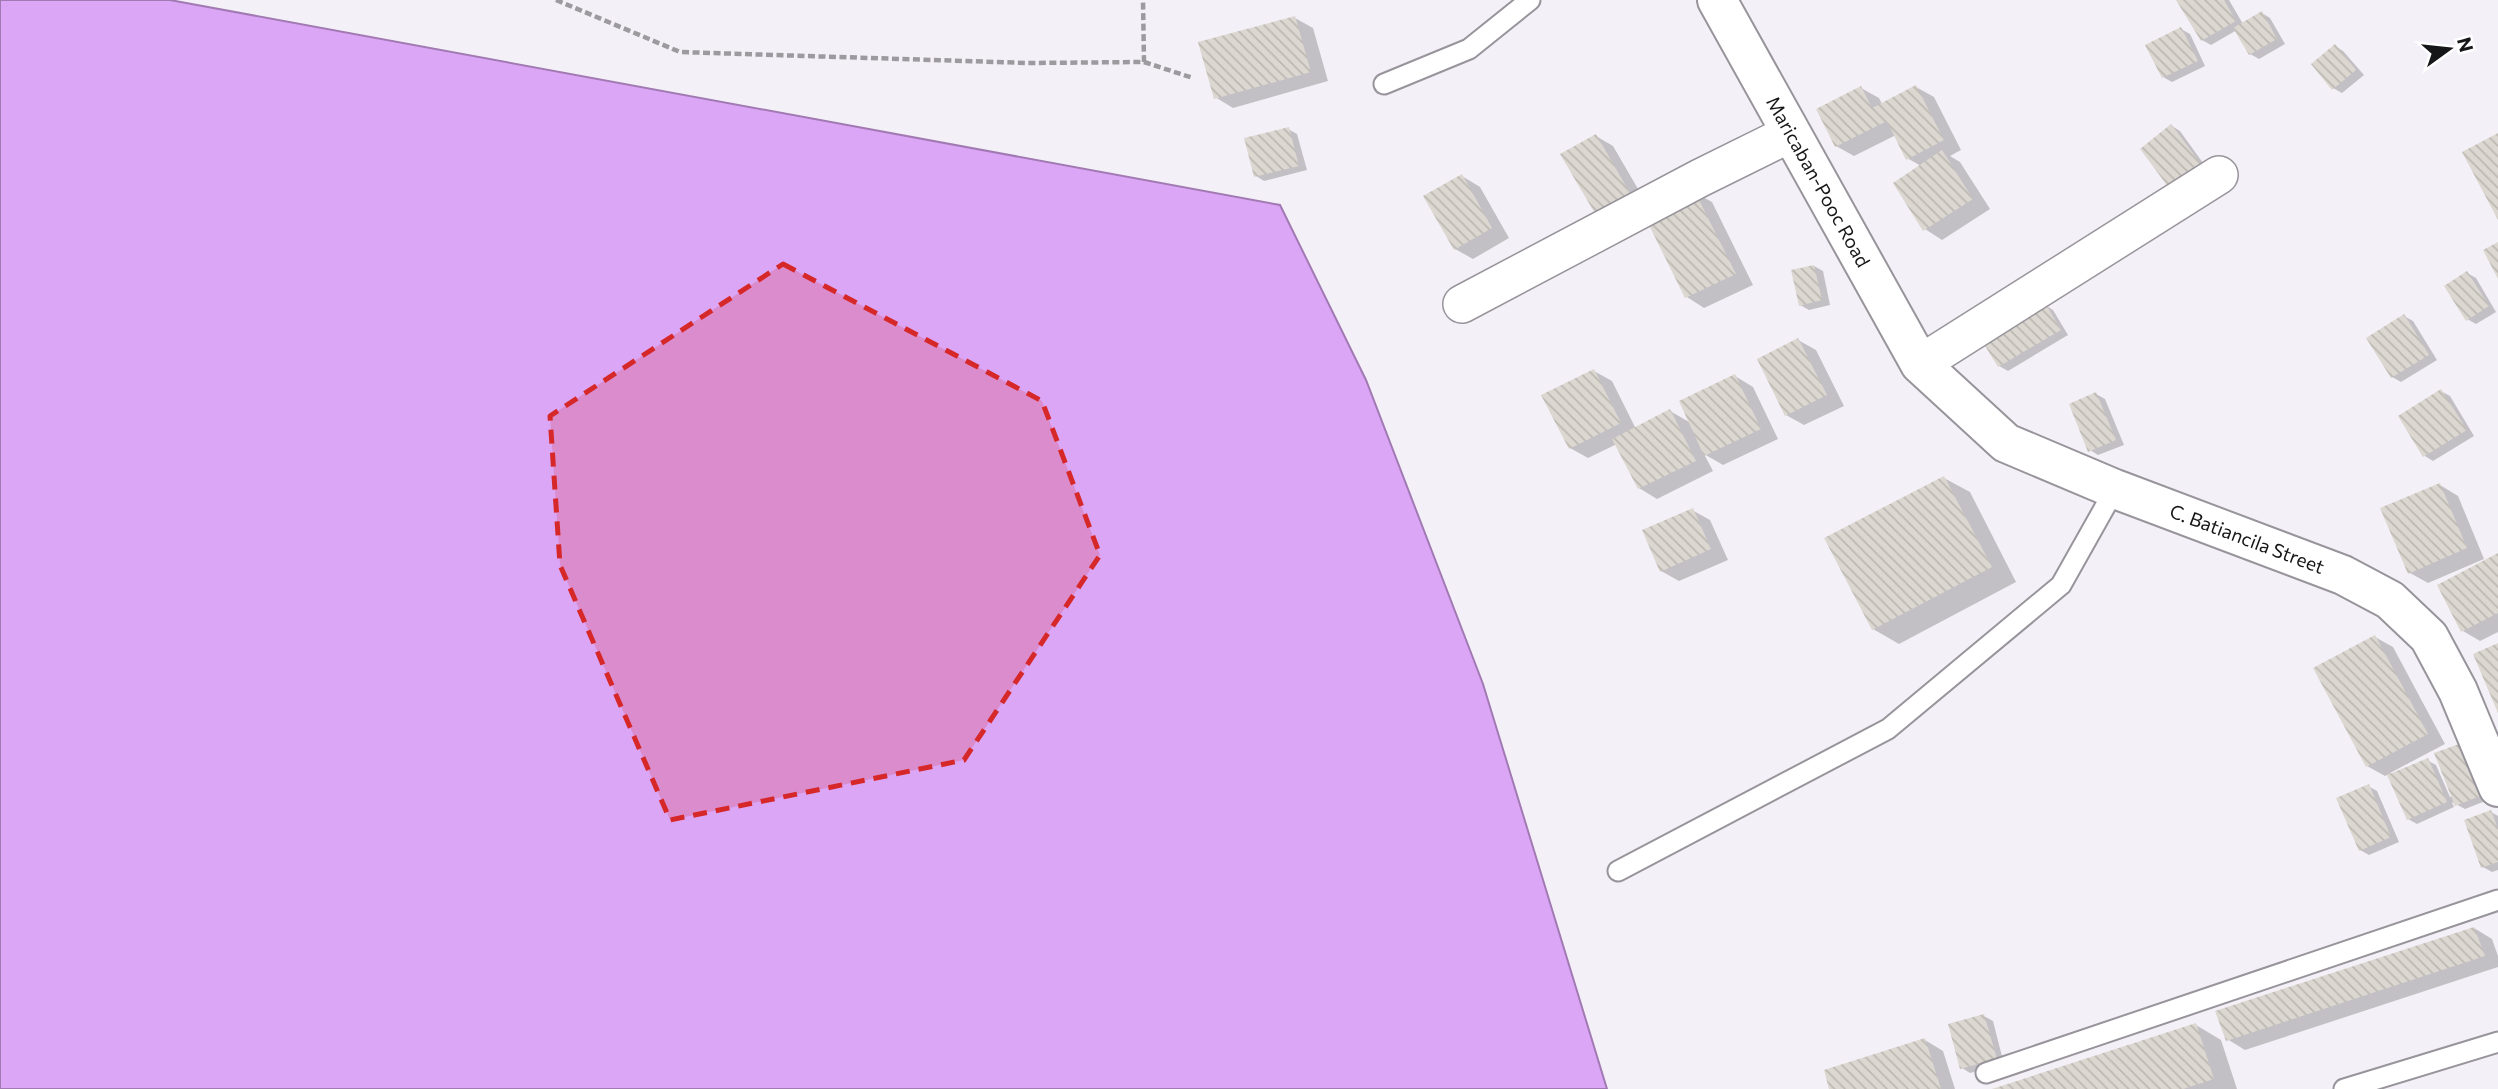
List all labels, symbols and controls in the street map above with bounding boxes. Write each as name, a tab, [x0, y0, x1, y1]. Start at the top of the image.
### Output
north arrow	[2414, 14, 2484, 84]
text: N	[2453, 35, 2479, 54]
street label: Maricaban-Pooc Road	[1762, 92, 1875, 271]
street label: C. Batiancila Street	[2167, 499, 2328, 578]

